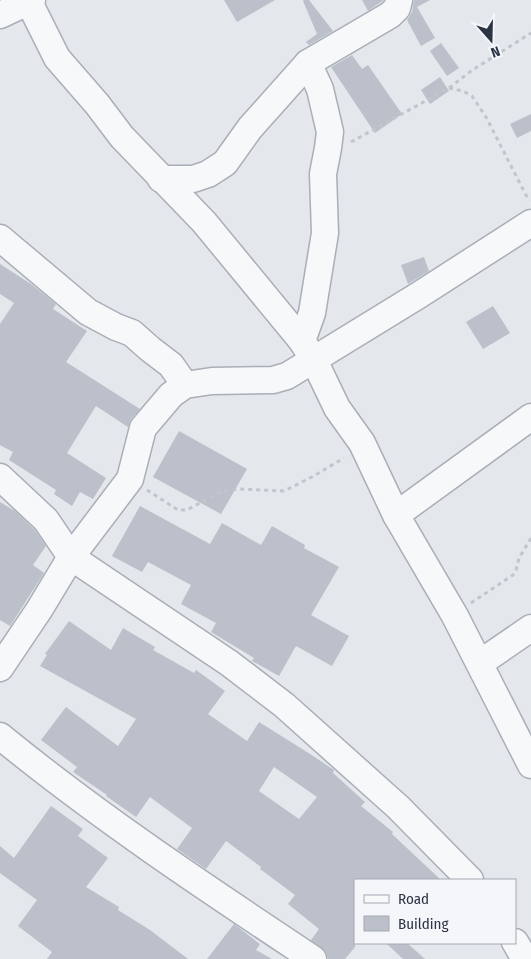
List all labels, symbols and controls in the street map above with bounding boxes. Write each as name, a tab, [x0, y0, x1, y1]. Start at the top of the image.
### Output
north arrow	[466, 15, 516, 65]
text: N	[488, 42, 502, 61]
legend	[354, 879, 516, 944]
text: Road	[398, 890, 429, 908]
text: Building	[398, 915, 449, 933]

